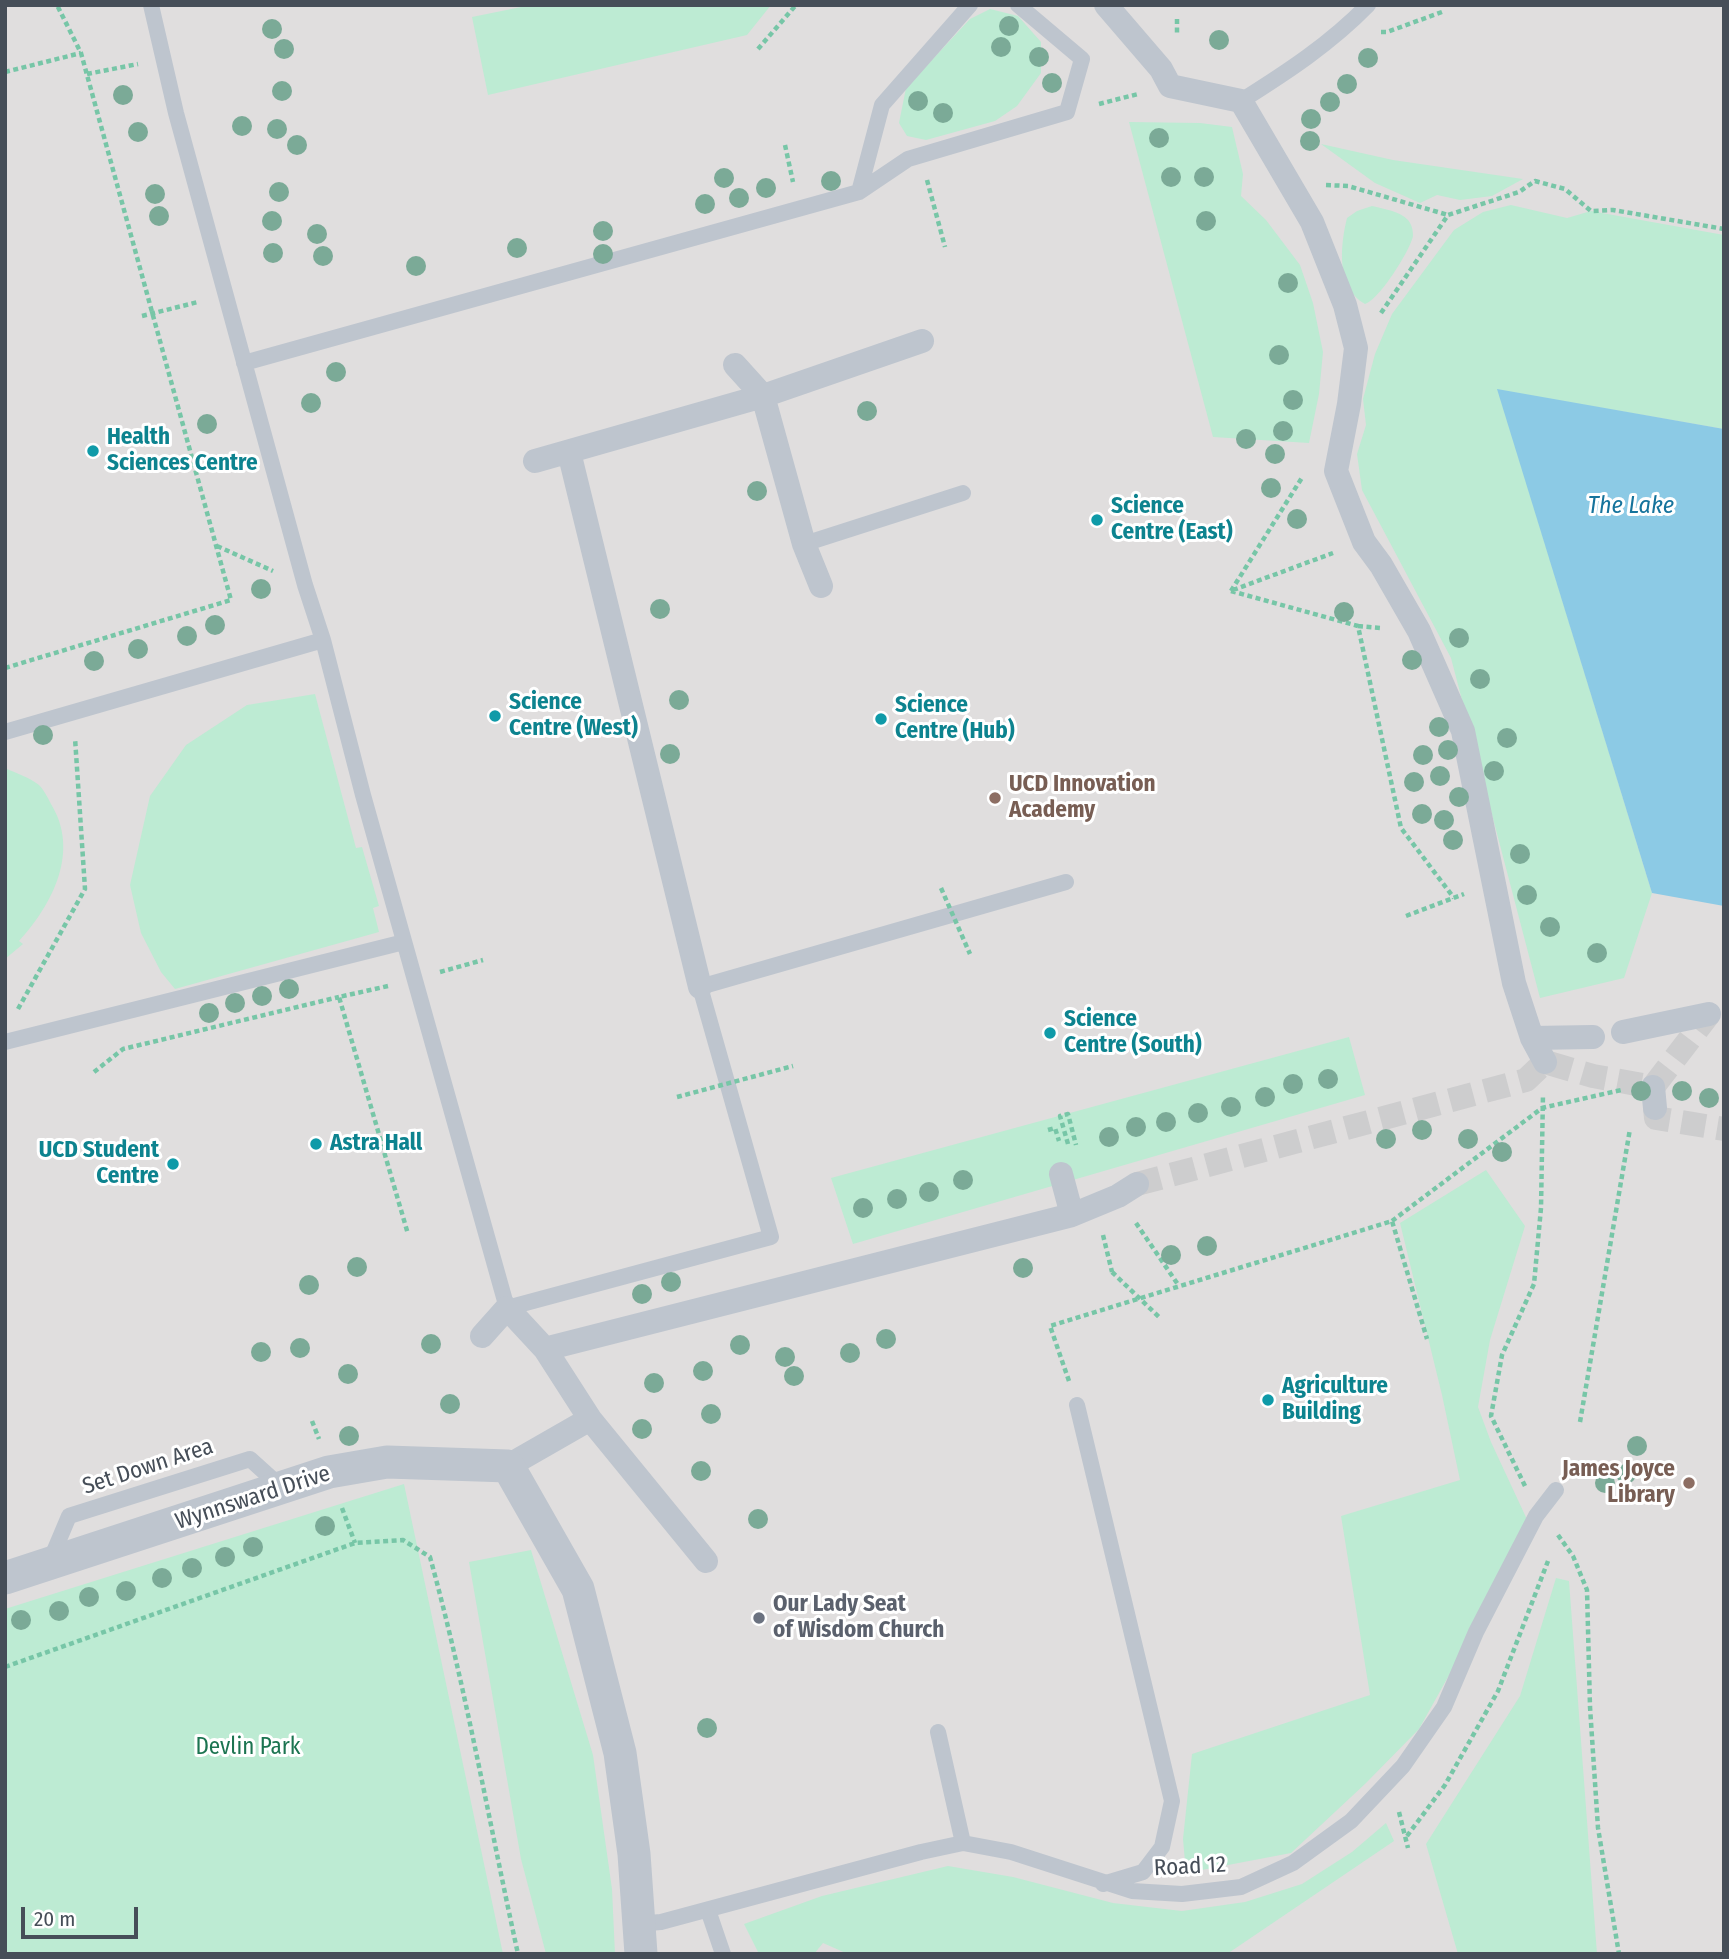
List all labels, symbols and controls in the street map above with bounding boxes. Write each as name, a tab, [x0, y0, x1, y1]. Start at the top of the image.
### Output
place label: Health Sciences Centre	[107, 424, 258, 478]
marker: Health Sciences Centre	[85, 443, 101, 459]
water label: The Lake	[1588, 492, 1674, 520]
place label: Science Centre (East)	[1111, 493, 1233, 547]
marker: Science Centre (East)	[1089, 512, 1105, 528]
place label: Science Centre (West)	[509, 689, 638, 743]
place label: Science Centre (Hub)	[895, 692, 1015, 746]
marker: Science Centre (West)	[487, 708, 503, 724]
marker: Science Centre (Hub)	[873, 711, 889, 727]
place label: UCD Innovation Academy	[1009, 771, 1156, 825]
marker: UCD Innovation Academy	[987, 790, 1003, 806]
place label: Science Centre (South)	[1064, 1006, 1202, 1060]
marker: Science Centre (South)	[1042, 1025, 1058, 1041]
place label: Astra Hall	[330, 1130, 422, 1158]
marker: Astra Hall	[308, 1136, 324, 1152]
place label: UCD Student Centre	[39, 1137, 159, 1191]
marker: UCD Student Centre	[165, 1156, 181, 1172]
place label: Agriculture Building	[1282, 1373, 1388, 1427]
marker: Agriculture Building	[1260, 1392, 1276, 1408]
street label: Set Down Area	[79, 1433, 217, 1501]
place label: James Joyce Library	[1562, 1456, 1675, 1510]
street label: Wynnsward Drive	[172, 1460, 334, 1536]
marker: James Joyce Library	[1681, 1475, 1697, 1491]
place label: Our Lady Seat of Wisdom Church	[773, 1591, 944, 1645]
marker: Our Lady Seat of Wisdom Church	[751, 1610, 767, 1626]
park label: Devlin Park	[195, 1734, 301, 1762]
street label: Road 12	[1153, 1851, 1227, 1883]
scale bar	[24, 1892, 142, 1936]
text: 20 m	[34, 1906, 75, 1932]

